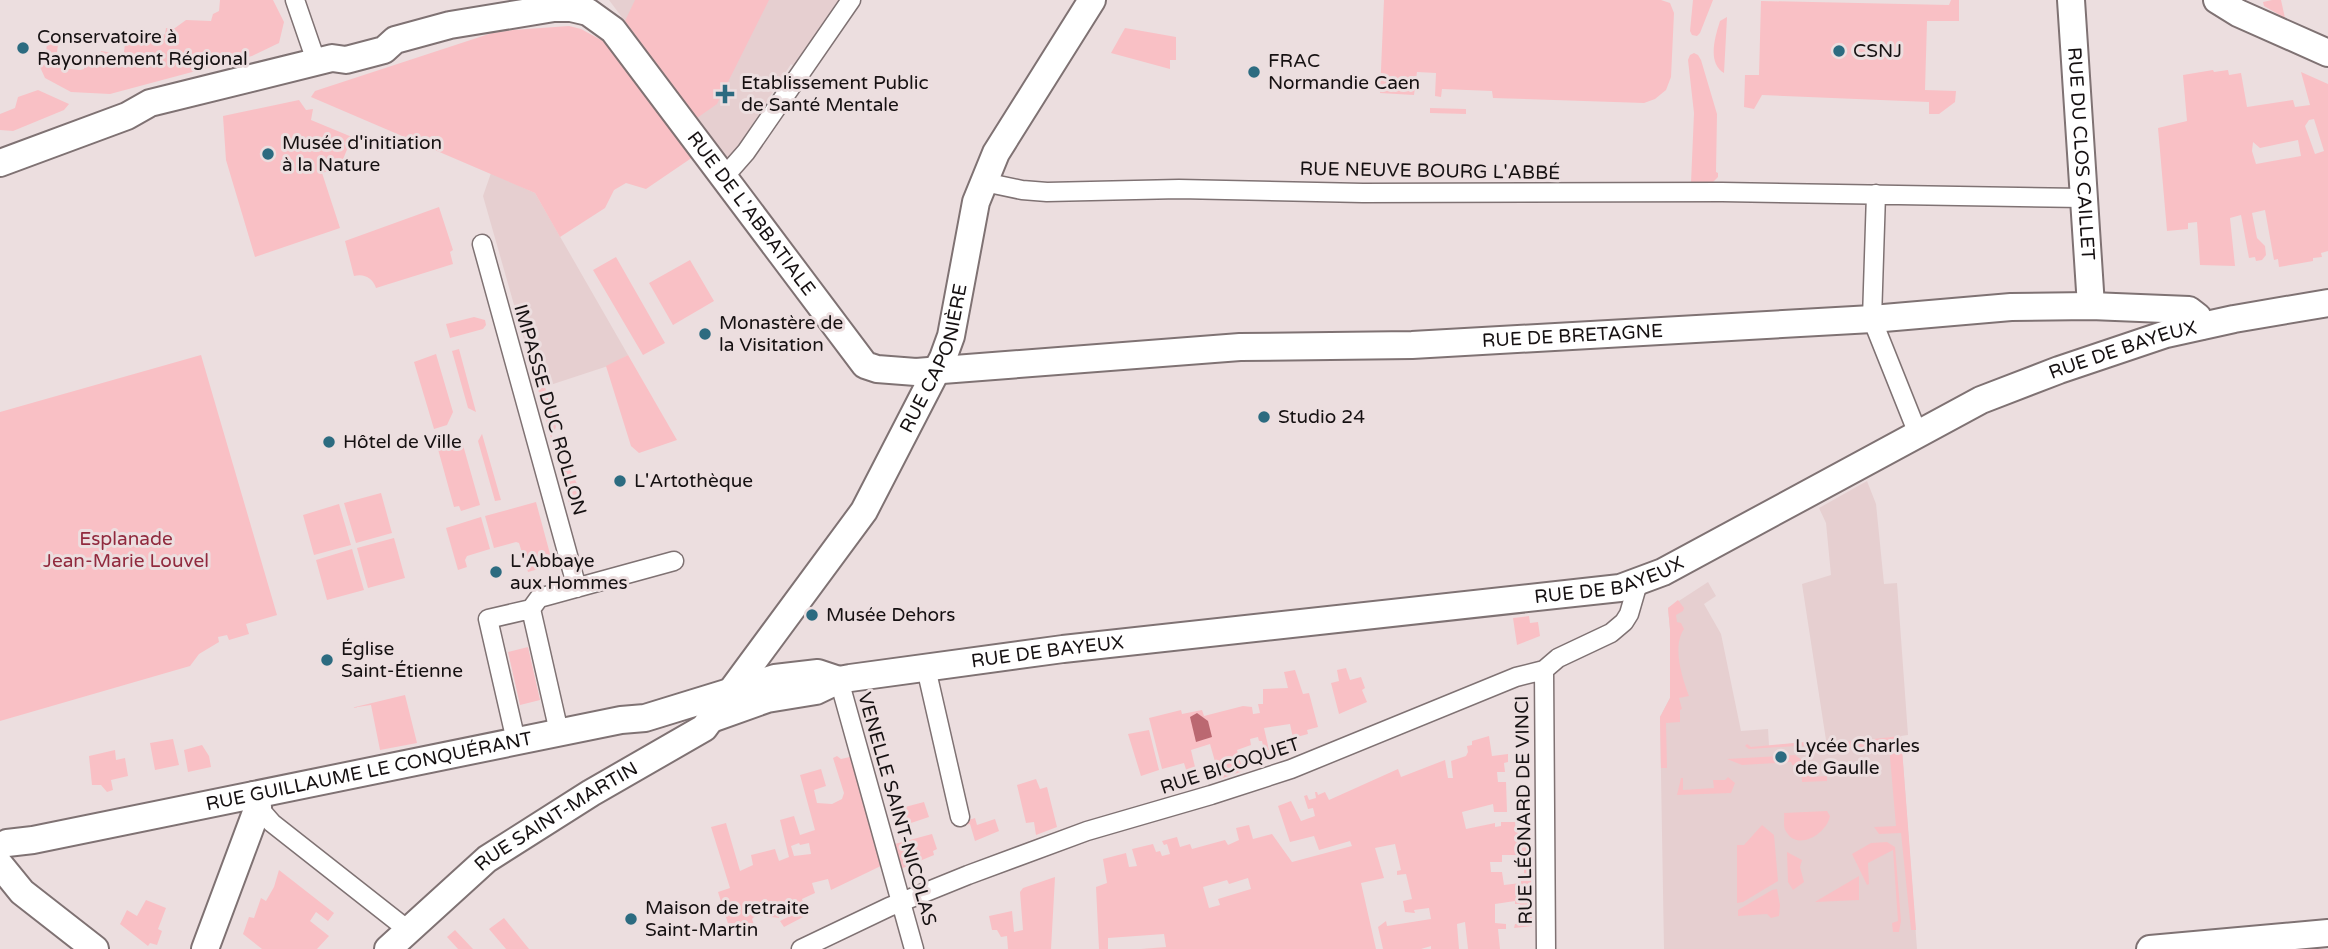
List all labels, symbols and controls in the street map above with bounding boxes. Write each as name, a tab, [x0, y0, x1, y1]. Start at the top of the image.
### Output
place label: Conservatoire à Rayonnement Régional	[37, 26, 248, 70]
marker: Conservatoire à Rayonnement Régional	[15, 40, 31, 56]
place label: CSNJ	[1853, 40, 1902, 62]
marker: CSNJ	[1831, 43, 1847, 59]
street label: RUE DU CLOS CAILLET	[2063, 46, 2099, 261]
place label: FRAC Normandie Caen	[1268, 50, 1420, 94]
marker: FRAC Normandie Caen	[1246, 64, 1262, 80]
place label: Etablissement Public de Santé Mentale	[741, 72, 929, 116]
marker: Etablissement Public de Santé Mentale	[715, 84, 735, 104]
street label: RUE DE L'ABBATIALE	[682, 127, 820, 300]
place label: Musée d'initiation à la Nature	[282, 132, 442, 176]
marker: Musée d'initiation à la Nature	[260, 146, 276, 162]
street label: RUE NEUVE BOURG L'ABBÉ	[1299, 158, 1561, 184]
street label: RUE CAPONIÈRE	[895, 282, 972, 437]
street label: IMPASSE DUC ROLLON	[509, 302, 591, 518]
place label: Monastère de la Visitation	[719, 312, 843, 356]
street label: RUE DE BAYEUX	[2046, 317, 2199, 384]
street label: RUE DE BRETAGNE	[1481, 320, 1664, 352]
marker: Monastère de la Visitation	[697, 326, 713, 342]
place label: Studio 24	[1278, 406, 1365, 428]
marker: Studio 24	[1256, 409, 1272, 425]
place label: Hôtel de Ville	[343, 431, 462, 453]
marker: Hôtel de Ville	[321, 434, 337, 450]
place label: L'Artothèque	[634, 470, 753, 492]
marker: L'Artothèque	[612, 473, 628, 489]
park label: Esplanade Jean-Marie Louvel	[43, 528, 209, 572]
place label: L'Abbaye aux Hommes	[510, 550, 628, 594]
street label: RUE DE BAYEUX	[1533, 552, 1688, 608]
marker: L'Abbaye aux Hommes	[488, 564, 504, 580]
place label: Musée Dehors	[826, 604, 955, 626]
marker: Musée Dehors	[804, 607, 820, 623]
street label: RUE DE BAYEUX	[970, 631, 1125, 672]
place label: Église Saint-Étienne	[341, 638, 463, 682]
marker: Église Saint-Étienne	[319, 652, 335, 668]
street label: VENELLE SAINT-NICOLAS	[853, 690, 941, 928]
street label: RUE LÉONARD DE VINCI	[1511, 695, 1537, 925]
street label: RUE GUILLAUME LE CONQUÉRANT	[204, 727, 534, 815]
street label: RUE BICOQUET	[1157, 733, 1303, 799]
place label: Lycée Charles de Gaulle	[1795, 735, 1920, 779]
marker: Lycée Charles de Gaulle	[1773, 749, 1789, 765]
street label: RUE SAINT-MARTIN	[470, 758, 642, 876]
place label: Maison de retraite Saint-Martin	[645, 897, 809, 941]
marker: Maison de retraite Saint-Martin	[623, 911, 639, 927]

